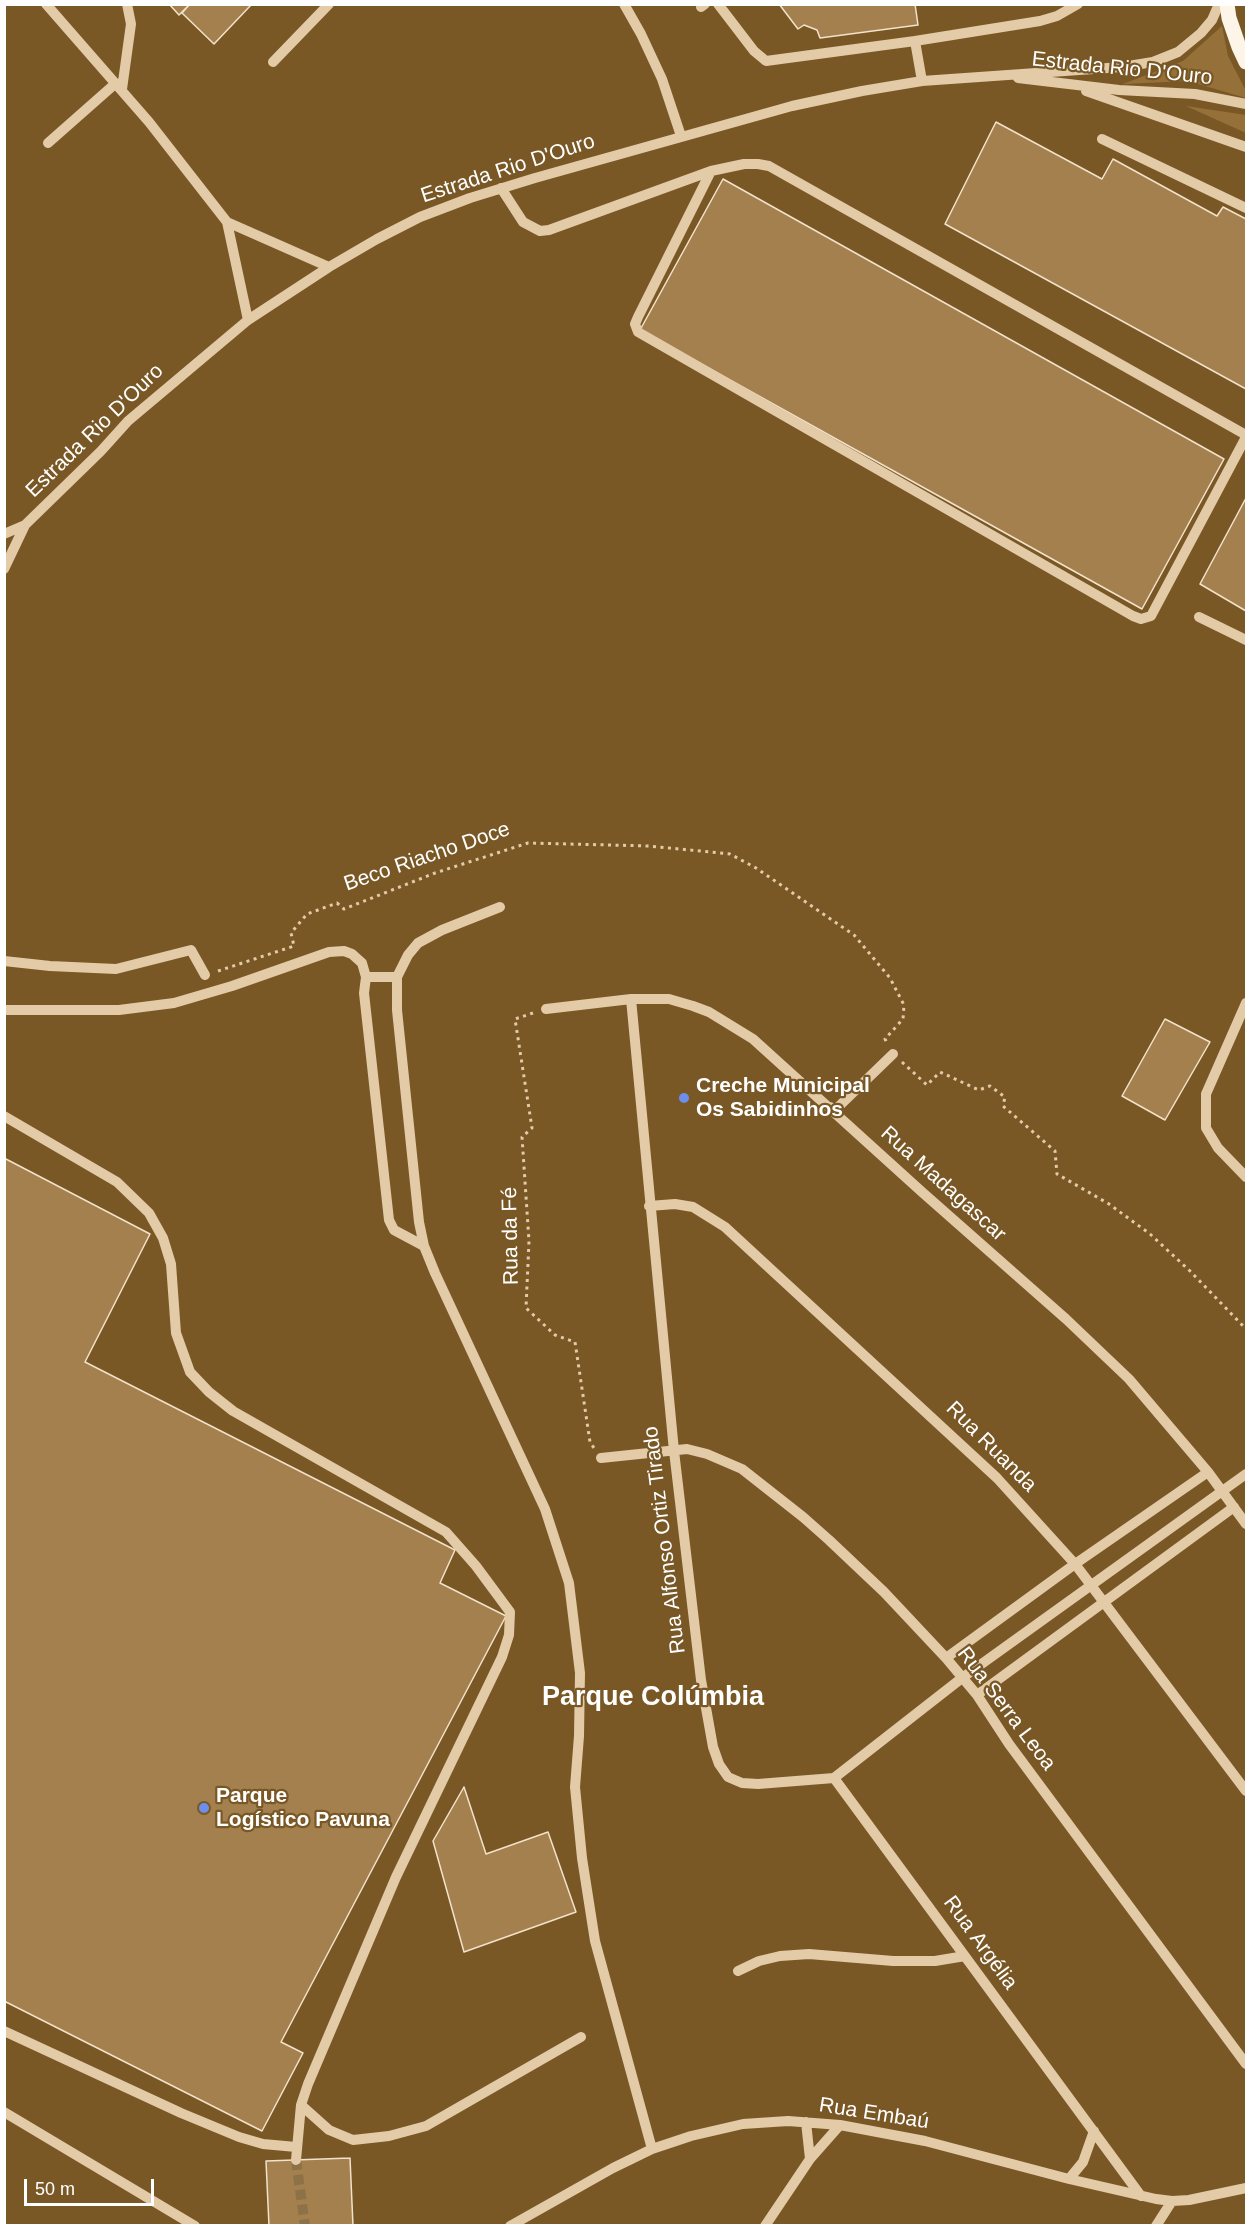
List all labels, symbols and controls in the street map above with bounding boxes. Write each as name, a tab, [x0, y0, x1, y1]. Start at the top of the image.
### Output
street label: Estrada Rio D'Ouro	[1030, 47, 1214, 91]
street label: Estrada Rio D'Ouro	[418, 129, 598, 209]
street label: Estrada Rio D'Ouro	[21, 359, 169, 503]
street label: Beco Riacho Doce	[341, 817, 513, 897]
place label: Creche Municipal Os Sabidinhos	[696, 1073, 870, 1123]
marker: Creche Municipal Os Sabidinhos	[677, 1091, 691, 1105]
street label: Rua Madagascar	[875, 1121, 1011, 1247]
street label: Rua da Fé	[498, 1187, 524, 1285]
street label: Rua Ruanda	[940, 1396, 1042, 1498]
street label: Rua Alfonso Ortiz Tirado	[639, 1425, 691, 1655]
street label: Rua Serra Leoa	[951, 1642, 1061, 1776]
district label: Parque Colúmbia	[542, 1682, 764, 1714]
place label: Parque Logístico Pavuna	[216, 1783, 390, 1833]
marker: Parque Logístico Pavuna	[197, 1801, 211, 1815]
street label: Rua Argélia	[938, 1891, 1022, 1995]
street label: Rua Embaú	[817, 2093, 931, 2135]
scale bar	[27, 2167, 158, 2205]
text: 50 m	[35, 2179, 75, 2199]

